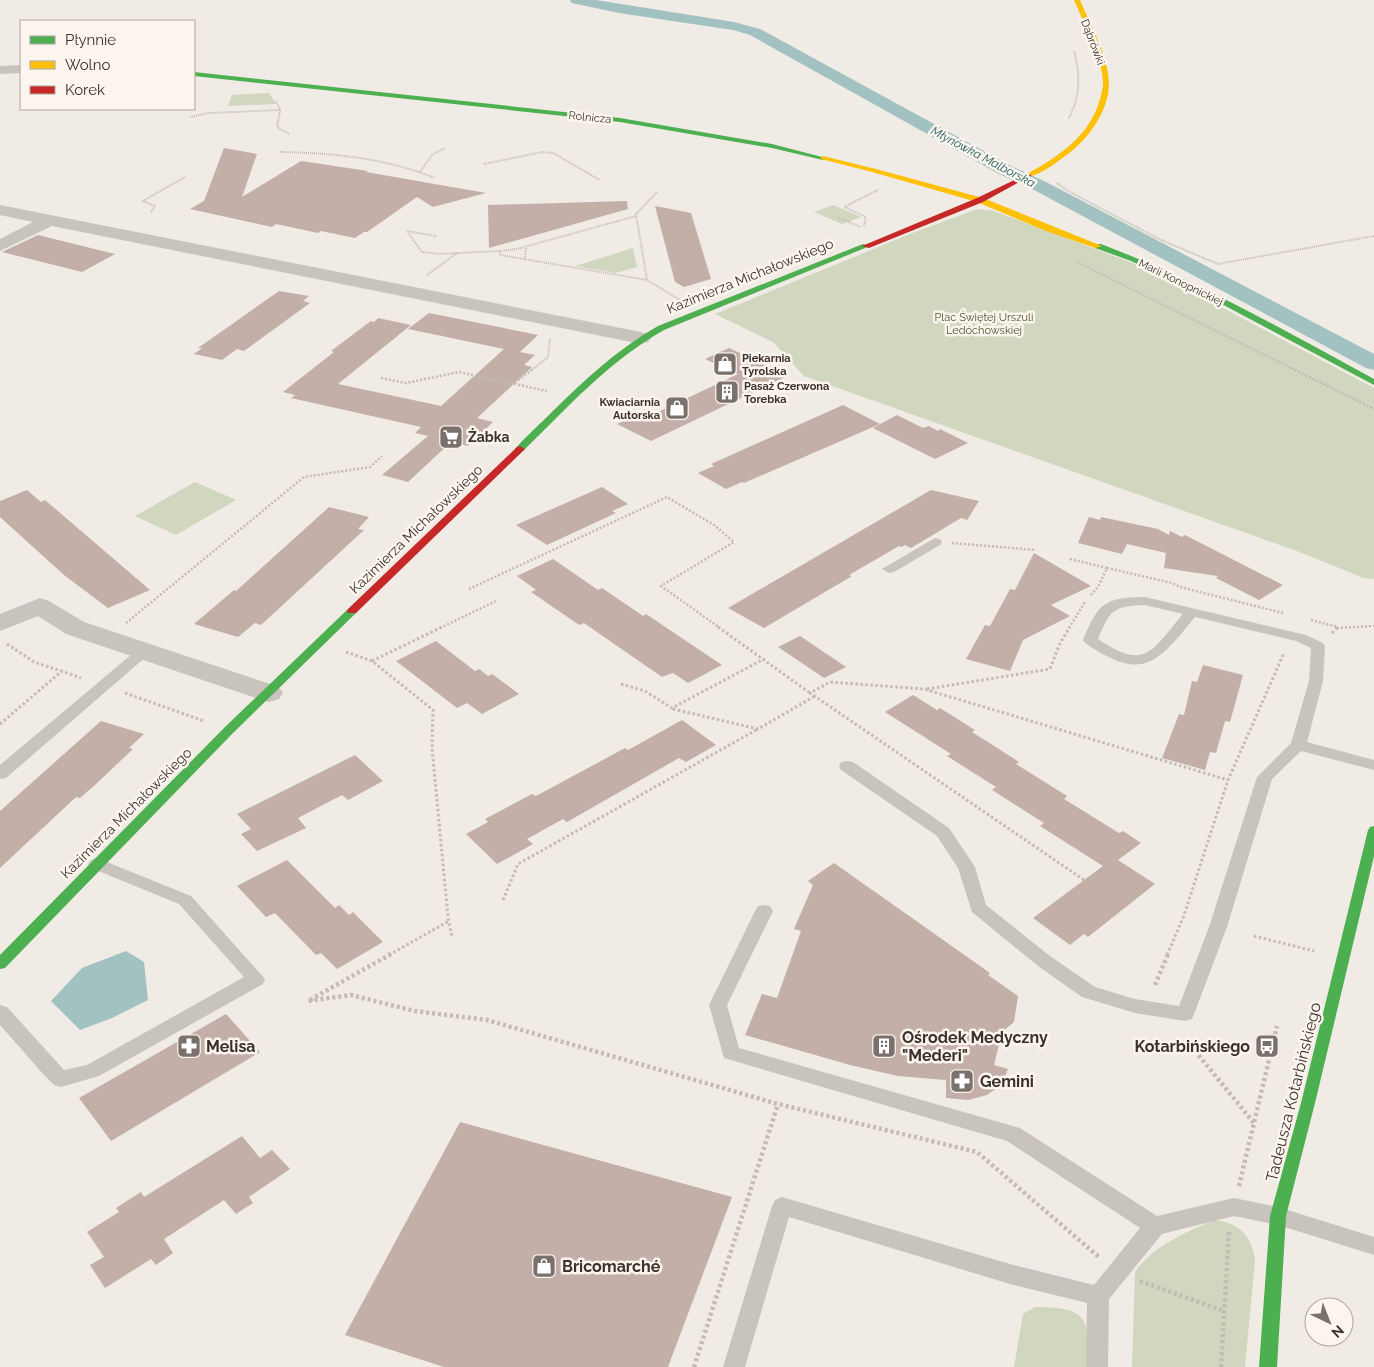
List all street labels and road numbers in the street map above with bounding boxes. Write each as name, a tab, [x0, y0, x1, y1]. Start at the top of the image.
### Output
street label: Dąbrówki	[1078, 18, 1107, 67]
street label: Rolnicza	[568, 109, 612, 126]
street label: Kazimierza Michałowskiego	[664, 235, 836, 317]
street label: Marii Konopnickiej	[1137, 256, 1225, 308]
street label: Kazimierza Michałowskiego	[346, 461, 486, 597]
street label: Kazimierza Michałowskiego	[57, 744, 195, 882]
street label: Tadeusza Kotarbińskiego	[1262, 1000, 1325, 1184]

